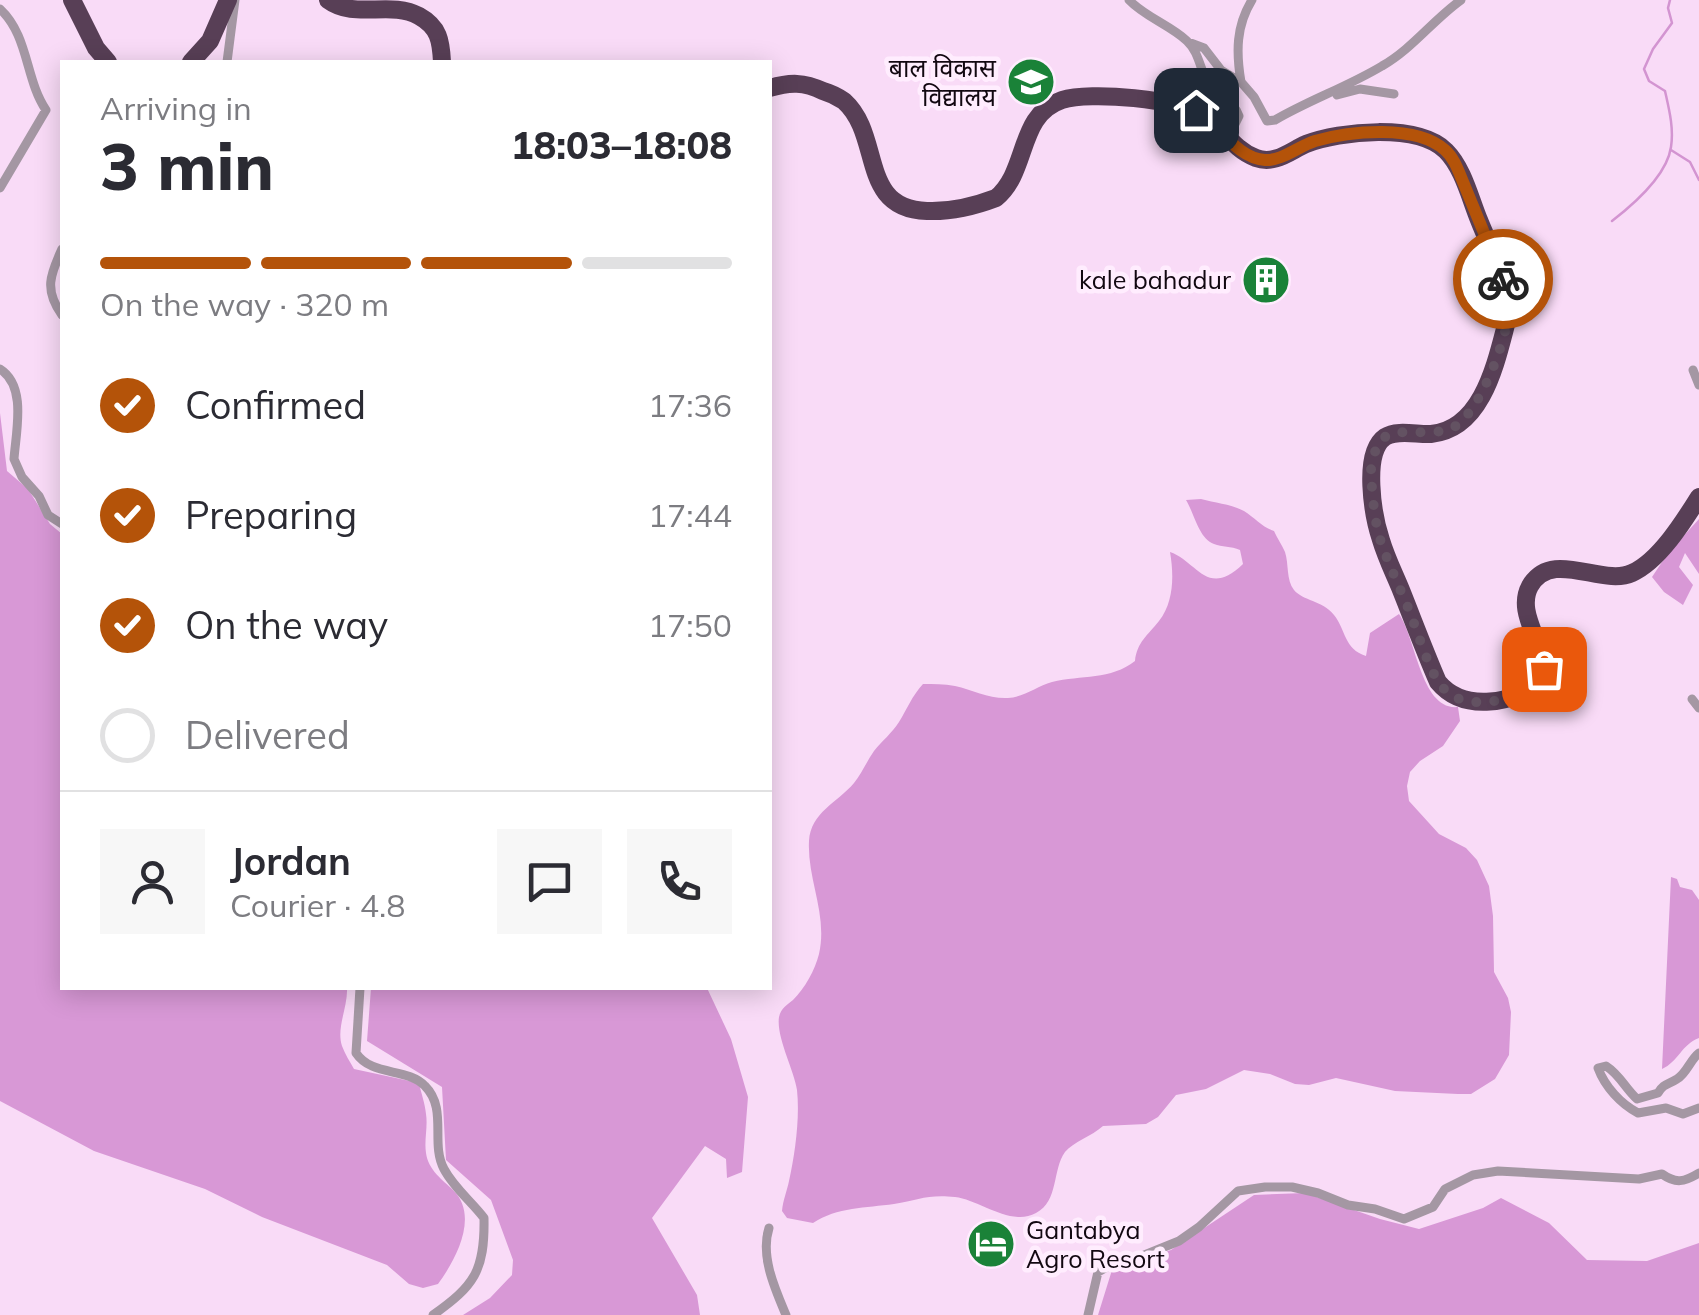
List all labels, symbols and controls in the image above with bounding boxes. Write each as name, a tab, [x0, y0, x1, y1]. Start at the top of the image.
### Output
place label: बाल विकास विद्यालय	[889, 52, 997, 112]
school or university icon: बाल विकास विद्यालय	[1005, 56, 1057, 108]
pin	[1154, 68, 1239, 153]
icon: home	[1169, 83, 1224, 138]
text: Arriving in	[100, 88, 252, 128]
text: 18:03–18:08	[511, 121, 732, 169]
text: 3 min	[100, 125, 274, 206]
courier	[1453, 229, 1553, 329]
icon: bike	[1476, 252, 1531, 307]
building icon: kale bahadur	[1240, 254, 1292, 306]
place label: kale bahadur	[1079, 264, 1231, 295]
text: On the way · 320 m	[100, 284, 389, 324]
icon: check	[100, 378, 155, 433]
text: Confirmed	[185, 381, 366, 429]
text: 17:36	[648, 385, 732, 425]
icon: check	[100, 488, 155, 543]
text: Preparing	[185, 491, 357, 539]
text: 17:44	[648, 495, 732, 535]
icon: check	[100, 598, 155, 653]
text: On the way	[185, 601, 388, 649]
text: 17:50	[648, 605, 732, 645]
pin	[1502, 627, 1587, 712]
icon: bag	[1517, 642, 1572, 697]
text: Delivered	[185, 711, 350, 759]
button: person	[100, 829, 205, 934]
button: chat	[497, 829, 602, 934]
button: phone	[627, 829, 732, 934]
text: Jordan	[230, 837, 351, 885]
text: Courier · 4.8	[230, 885, 406, 925]
place label: Gantabya Agro Resort	[1026, 1214, 1165, 1274]
hotel icon: Gantabya Agro Resort	[965, 1218, 1017, 1270]

